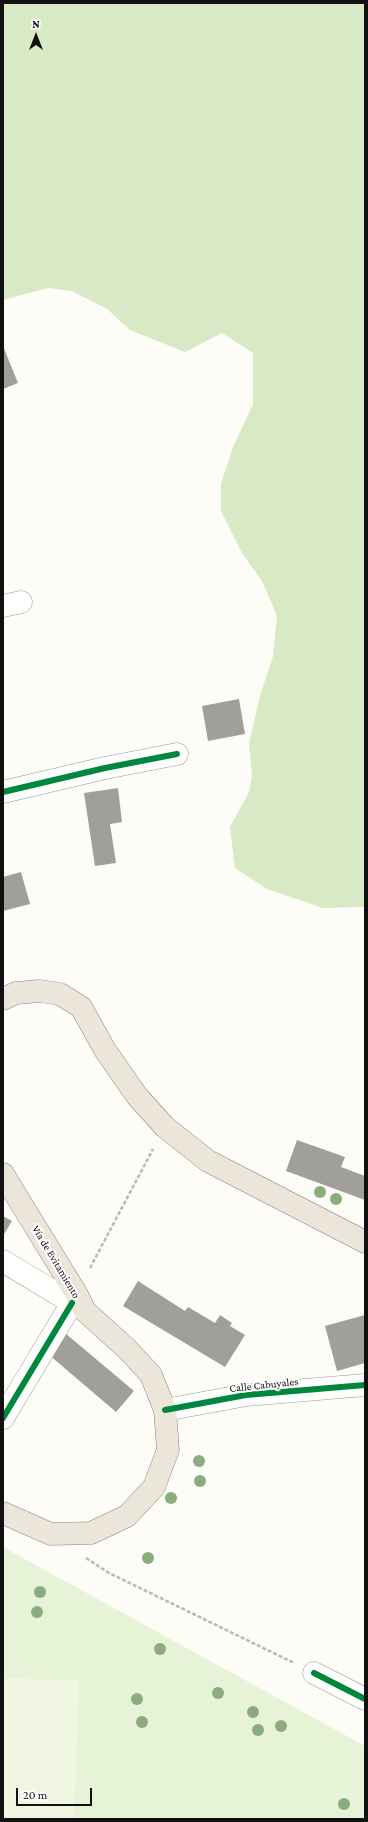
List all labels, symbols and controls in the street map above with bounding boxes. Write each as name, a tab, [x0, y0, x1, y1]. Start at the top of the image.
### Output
north arrow	[16, 16, 56, 56]
text: N	[32, 18, 40, 30]
street label: Vía de Evitamiento	[29, 1223, 83, 1301]
street label: Calle Cabuyales	[229, 1375, 299, 1395]
scale bar	[18, 1780, 94, 1806]
text: 20 m	[23, 1788, 47, 1802]

